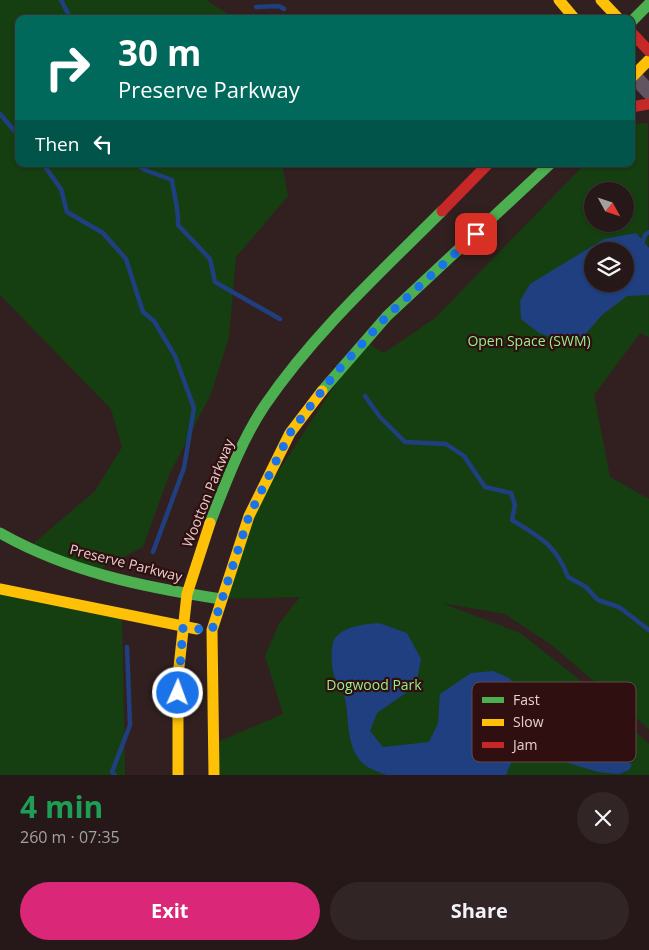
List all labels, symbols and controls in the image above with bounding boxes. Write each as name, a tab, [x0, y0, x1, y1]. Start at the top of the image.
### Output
text: 30 m	[118, 29, 201, 76]
icon: right	[35, 35, 100, 100]
text: Preserve Parkway	[118, 74, 300, 104]
icon: left	[89, 130, 117, 158]
text: Then	[35, 131, 79, 157]
north arrow	[584, 182, 634, 232]
map controls	[584, 182, 634, 292]
pin	[455, 213, 497, 255]
icon: arrive	[462, 220, 490, 248]
button: layers	[584, 242, 634, 292]
park label: Open Space (SWM)	[467, 331, 591, 350]
street label: Wootton Parkway	[177, 435, 238, 550]
street label: Preserve Parkway	[68, 539, 185, 586]
position arrow	[151, 666, 203, 718]
park label: Dogwood Park	[326, 675, 422, 694]
legend	[472, 682, 636, 762]
text: Fast	[513, 690, 540, 709]
text: Slow	[513, 712, 544, 731]
text: Jam	[511, 735, 538, 754]
text: 4 min	[20, 786, 103, 827]
button: close	[577, 792, 629, 844]
text: 260 m · 07:35	[20, 826, 120, 848]
button: Exit	[20, 882, 320, 940]
button: Share	[330, 882, 629, 940]

